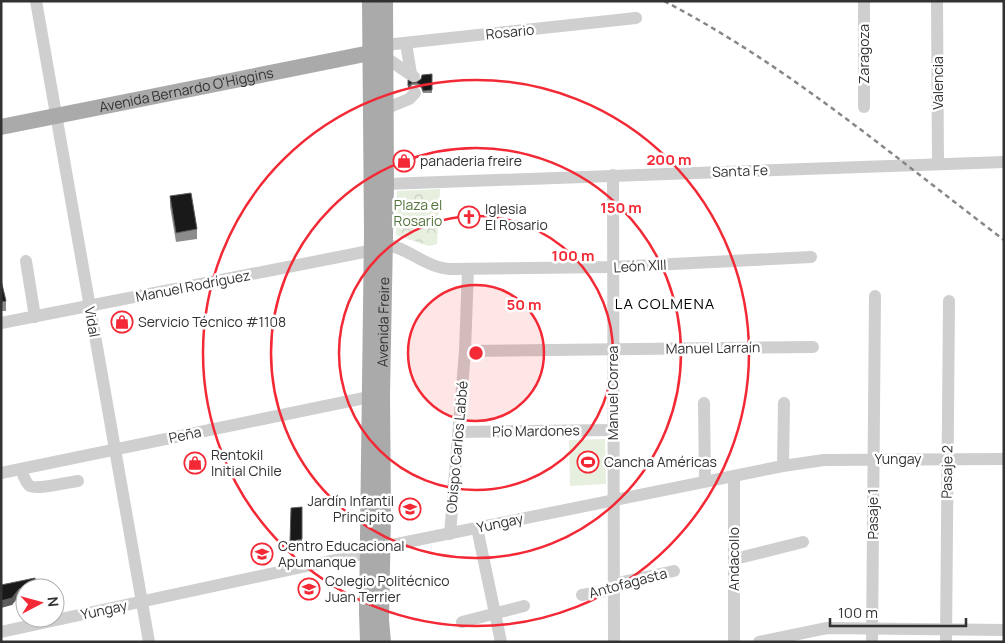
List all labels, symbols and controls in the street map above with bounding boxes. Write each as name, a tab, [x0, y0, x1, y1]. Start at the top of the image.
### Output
street label: Rosario	[485, 20, 535, 43]
street label: Zaragoza	[854, 24, 873, 84]
street label: Valencia	[928, 56, 947, 110]
street label: Avenida Bernardo O'Higgins	[97, 63, 275, 116]
shop icon: panaderia freire	[392, 149, 416, 173]
text: 200 m	[646, 149, 692, 170]
place label: panaderia freire	[420, 151, 522, 170]
street label: Santa Fe	[712, 160, 768, 181]
park label: Plaza el Rosario	[394, 195, 442, 230]
text: 150 m	[600, 197, 642, 218]
place label: Iglesia El Rosario	[485, 199, 548, 234]
church icon: Iglesia El Rosario	[457, 205, 481, 229]
text: 100 m	[552, 245, 594, 266]
street label: León XIII	[613, 255, 667, 276]
street label: Manuel Rodríguez	[134, 265, 252, 306]
street label: Avenida Freire	[373, 277, 393, 367]
district label: LA COLMENA	[615, 293, 715, 314]
text: 50 m	[506, 294, 542, 315]
street label: Vidal	[80, 305, 105, 339]
shop icon: Servicio Técnico #1108	[110, 310, 134, 334]
place label: Servicio Técnico #1108	[138, 312, 286, 331]
street label: Manuel Larraín	[666, 337, 760, 358]
centre of rings	[467, 344, 485, 362]
street label: Manuel Correa	[603, 346, 622, 440]
street label: Obispo Carlos Labbé	[441, 380, 472, 514]
street label: Pío Mardones	[492, 420, 580, 441]
street label: Peña	[167, 422, 203, 447]
place label: Rentokil Initial Chile	[211, 445, 282, 480]
street label: Pasaje 2	[937, 445, 956, 499]
street label: Yungay	[875, 449, 922, 468]
sports icon: Cancha Américas	[576, 450, 600, 474]
shop icon: Rentokil Initial Chile	[183, 451, 207, 475]
place label: Cancha Américas	[604, 452, 717, 471]
street label: Pasaje 1	[863, 489, 882, 539]
place label: Jardín Infantil Principito	[308, 491, 394, 526]
school or university icon: Jardín Infantil Principito	[398, 497, 422, 521]
street label: Yungay	[475, 508, 525, 537]
street label: Andacollo	[724, 527, 743, 591]
place label: Centro Educacional Apumanque	[278, 536, 404, 571]
school or university icon: Centro Educacional Apumanque	[250, 542, 274, 566]
street label: Antofagasta	[587, 563, 669, 602]
place label: Colegio Politécnico Juan Terrier	[325, 571, 450, 606]
school or university icon: Colegio Politécnico Juan Terrier	[297, 577, 321, 601]
north arrow	[15, 578, 65, 628]
street label: Yungay	[79, 595, 129, 624]
text: N	[43, 596, 63, 608]
scale bar	[830, 596, 966, 628]
text: 100 m	[838, 602, 878, 623]

